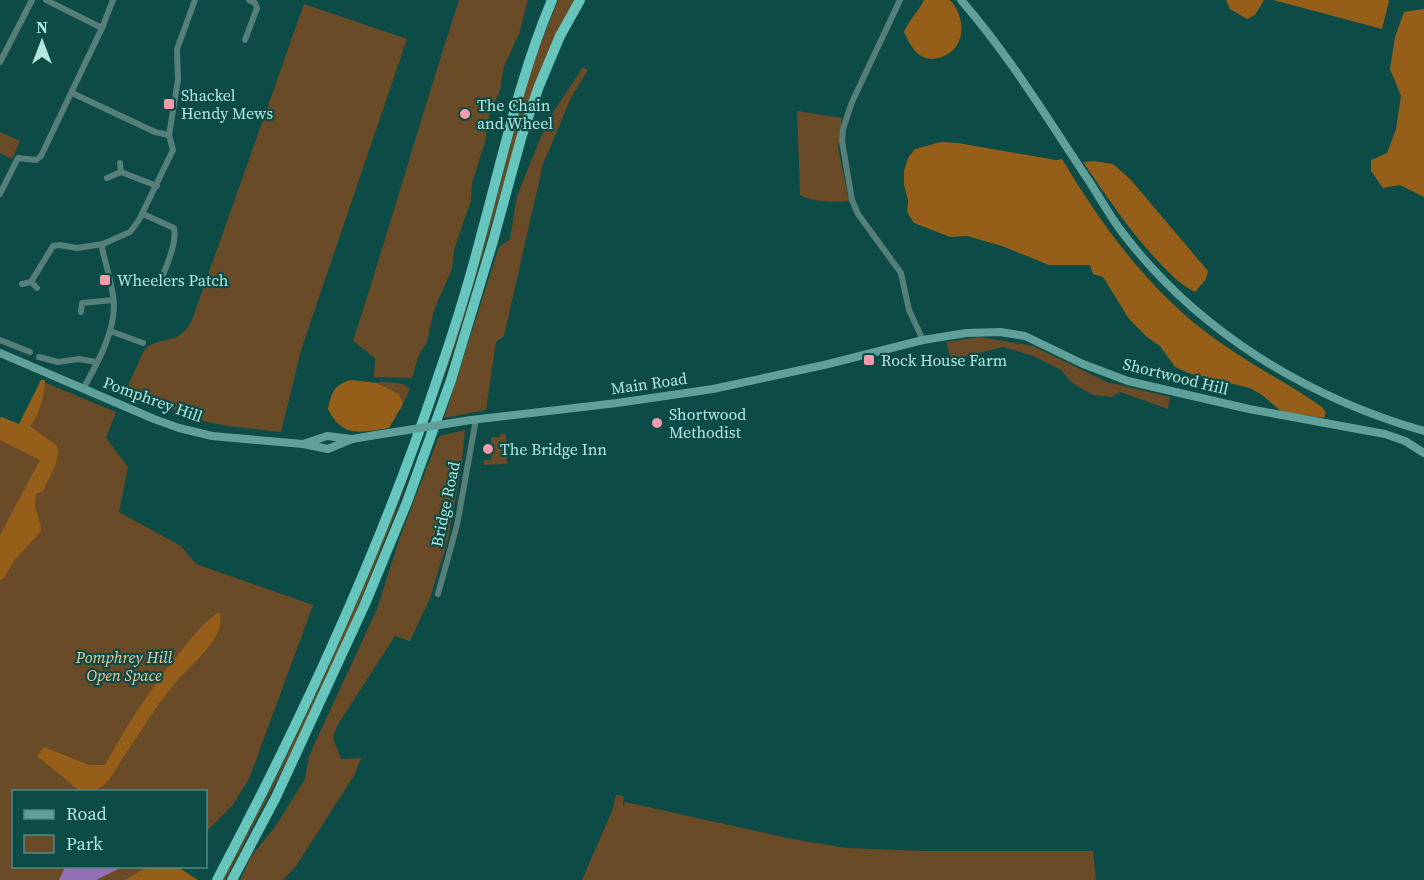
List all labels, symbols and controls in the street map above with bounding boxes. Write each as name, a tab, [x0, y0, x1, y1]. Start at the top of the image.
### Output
north arrow	[12, 12, 72, 72]
text: N	[36, 16, 48, 38]
place label: Shackel Hendy Mews	[181, 84, 273, 124]
place label: The Chain and Wheel	[477, 94, 553, 134]
marker: Shackel Hendy Mews	[162, 97, 176, 111]
marker: The Chain and Wheel	[458, 107, 472, 121]
place label: Wheelers Patch	[117, 269, 229, 291]
marker: Wheelers Patch	[98, 273, 112, 287]
place label: Rock House Farm	[881, 349, 1007, 371]
street label: Shortwood Hill	[1121, 352, 1231, 400]
marker: Rock House Farm	[862, 353, 876, 367]
street label: Main Road	[609, 367, 689, 399]
street label: Pomphrey Hill	[100, 371, 206, 427]
place label: Shortwood Methodist	[669, 403, 746, 443]
marker: Shortwood Methodist	[650, 416, 664, 430]
place label: The Bridge Inn	[500, 438, 607, 460]
marker: The Bridge Inn	[481, 442, 495, 456]
street label: Bridge Road	[425, 459, 465, 549]
park label: Pomphrey Hill Open Space	[75, 646, 173, 686]
legend	[12, 790, 207, 868]
text: Road	[66, 801, 107, 826]
text: Park	[66, 831, 103, 856]

